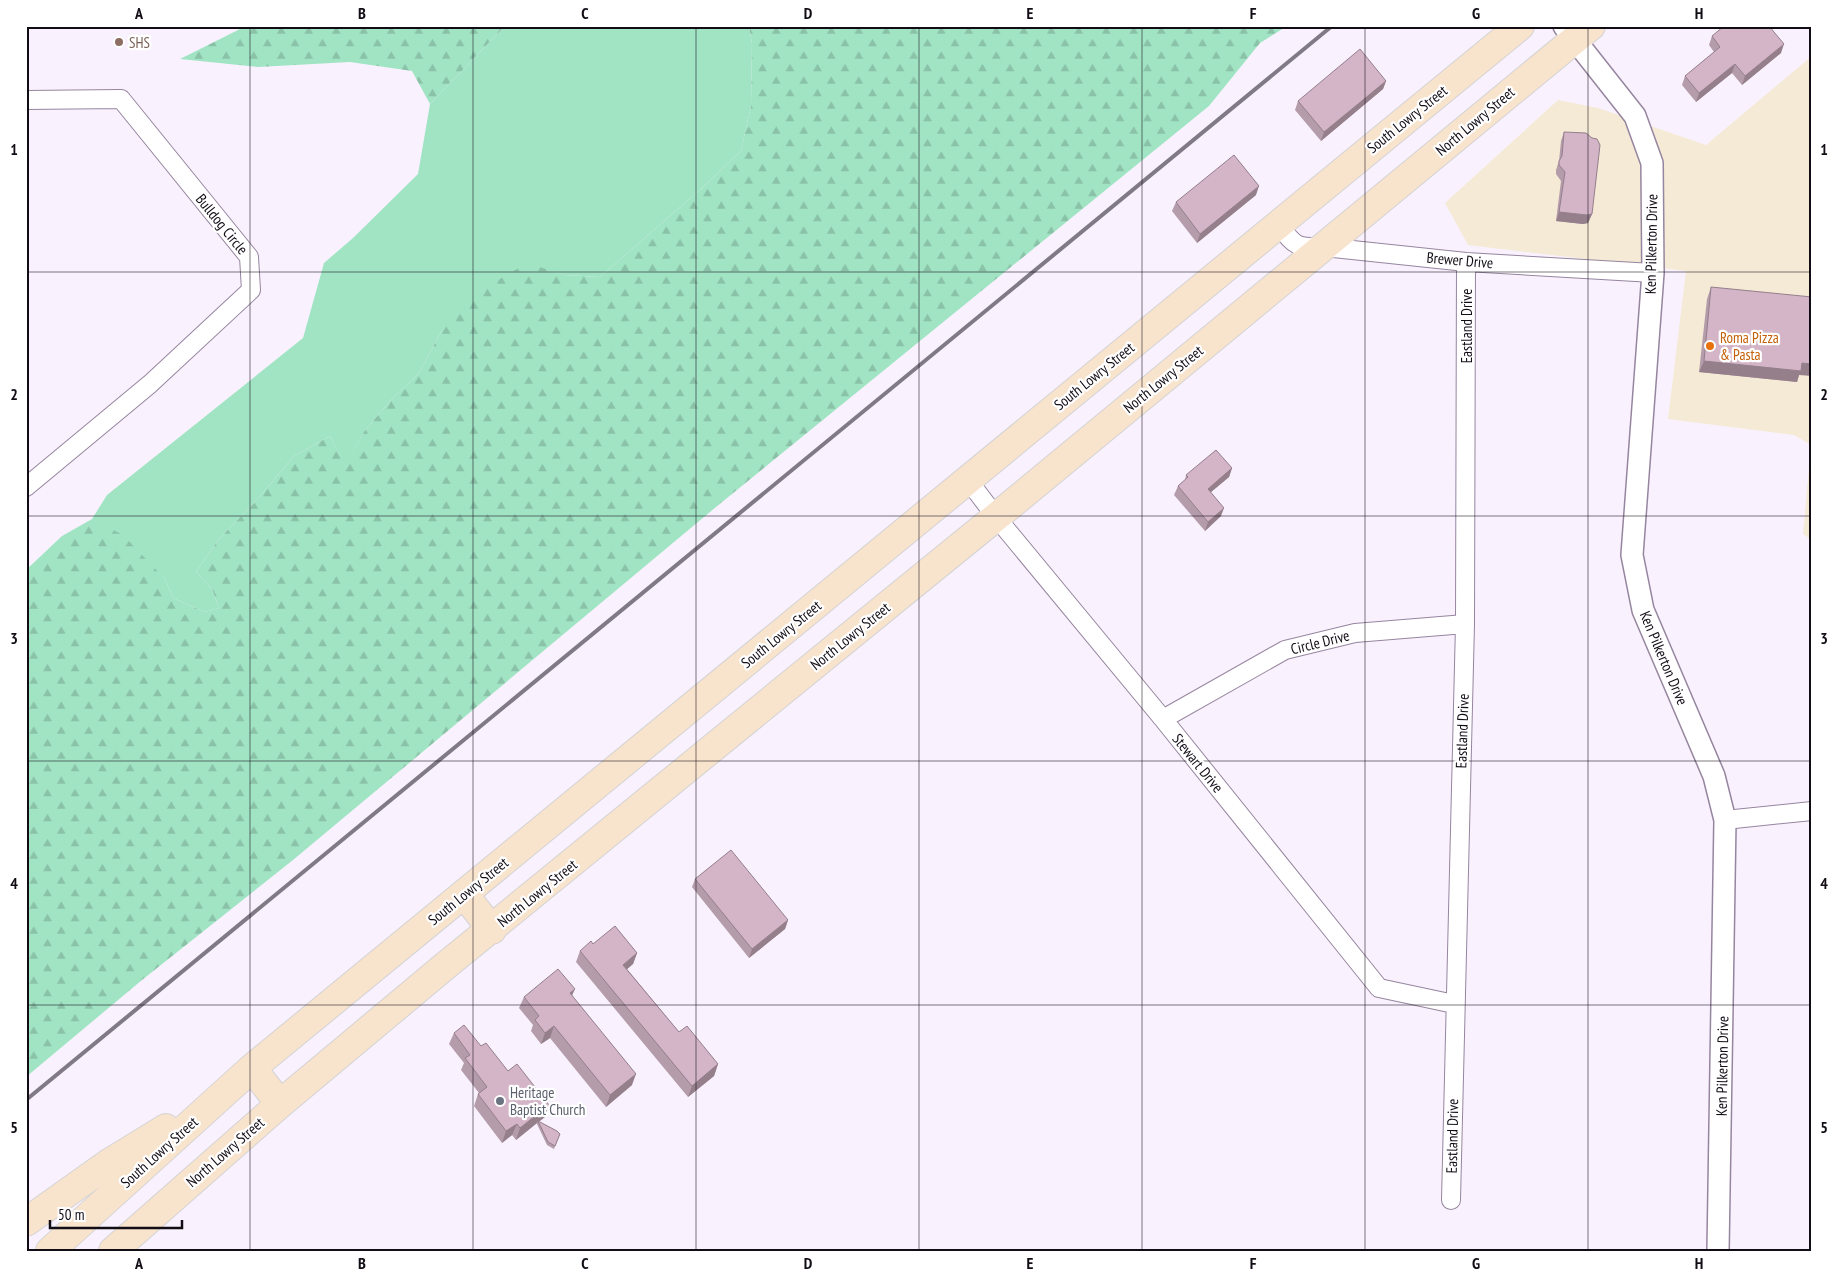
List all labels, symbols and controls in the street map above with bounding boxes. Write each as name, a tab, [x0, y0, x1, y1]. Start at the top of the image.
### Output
text: A	[134, 3, 144, 23]
text: B	[358, 3, 366, 23]
text: C	[581, 3, 589, 23]
text: D	[804, 3, 813, 23]
text: E	[1027, 3, 1034, 23]
text: F	[1250, 3, 1257, 23]
text: G	[1472, 3, 1480, 23]
text: H	[1695, 3, 1703, 23]
place label: SHS	[129, 33, 150, 52]
marker: SHS	[113, 36, 125, 48]
street label: South Lowry Street	[1363, 81, 1451, 157]
street label: North Lowry Street	[1432, 82, 1518, 160]
text: 1	[10, 139, 18, 159]
text: 1	[1820, 139, 1828, 159]
street label: Bulldog Circle	[192, 190, 252, 258]
street label: Ken Pilkerton Drive	[1641, 194, 1661, 294]
street label: Brewer Drive	[1426, 248, 1494, 272]
street label: Eastland Drive	[1457, 289, 1476, 363]
place label: Roma Pizza & Pasta	[1720, 328, 1779, 364]
street label: South Lowry Street	[1050, 338, 1138, 414]
marker: Roma Pizza & Pasta	[1704, 340, 1716, 352]
street label: North Lowry Street	[1119, 341, 1207, 417]
text: 2	[10, 384, 18, 404]
text: 2	[1820, 384, 1828, 404]
street label: South Lowry Street	[737, 596, 825, 672]
street label: North Lowry Street	[806, 598, 894, 674]
street label: Ken Pilkerton Drive	[1636, 608, 1692, 708]
street label: Circle Drive	[1289, 626, 1351, 658]
text: 3	[10, 628, 18, 648]
text: 3	[1820, 628, 1828, 648]
street label: Eastland Drive	[1451, 693, 1473, 769]
street label: Stewart Drive	[1168, 730, 1228, 796]
street label: South Lowry Street	[424, 853, 512, 929]
street label: North Lowry Street	[493, 855, 581, 931]
text: 4	[10, 873, 18, 893]
text: 4	[1820, 873, 1828, 893]
street label: Ken Pilkerton Drive	[1712, 1016, 1732, 1116]
place label: Heritage Baptist Church	[510, 1083, 585, 1119]
marker: Heritage Baptist Church	[494, 1095, 506, 1107]
street label: Eastland Drive	[1442, 1099, 1462, 1173]
street label: South Lowry Street	[116, 1112, 202, 1192]
street label: North Lowry Street	[182, 1113, 268, 1191]
text: 5	[10, 1117, 18, 1137]
text: 5	[1820, 1117, 1828, 1137]
scale bar	[50, 1197, 182, 1229]
text: 50 m	[58, 1205, 84, 1224]
text: A	[134, 1253, 144, 1273]
text: B	[358, 1253, 366, 1273]
text: C	[581, 1253, 589, 1273]
text: D	[804, 1253, 813, 1273]
text: E	[1027, 1253, 1034, 1273]
text: F	[1250, 1253, 1257, 1273]
text: G	[1472, 1253, 1480, 1273]
text: H	[1695, 1253, 1703, 1273]

